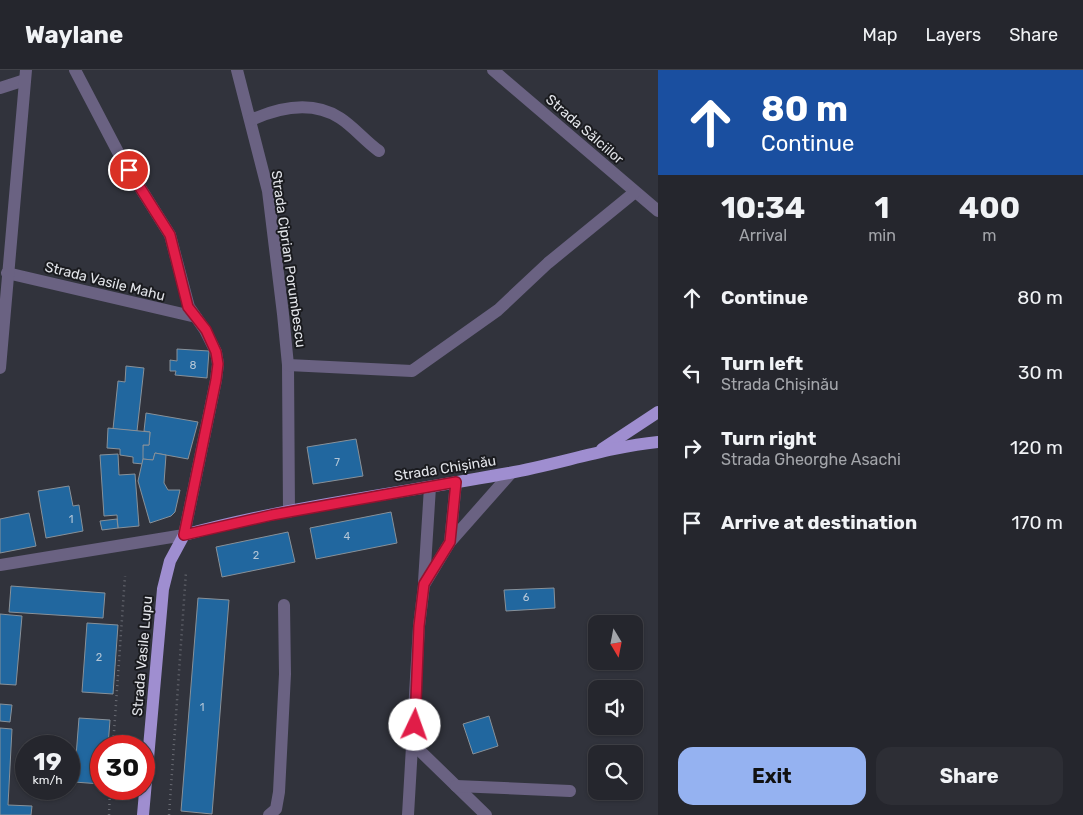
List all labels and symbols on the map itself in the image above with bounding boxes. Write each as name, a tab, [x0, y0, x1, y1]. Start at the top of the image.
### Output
street label: Strada Sălciilor	[542, 91, 628, 168]
pin	[108, 149, 150, 191]
street label: Strada Ciprian Porumbescu	[268, 169, 309, 349]
street label: Strada Vasile Mahu	[43, 258, 167, 305]
house number: 8	[190, 359, 197, 372]
street label: Strada Chișinău	[393, 452, 497, 485]
house number: 7	[334, 456, 340, 469]
house number: 1	[69, 513, 73, 526]
house number: 4	[344, 530, 351, 543]
house number: 2	[253, 549, 259, 562]
house number: 6	[523, 591, 530, 604]
street label: Strada Vasile Lupu	[129, 595, 156, 717]
north arrow	[588, 615, 642, 670]
house number: 2	[96, 651, 102, 664]
position arrow	[388, 698, 440, 750]
house number: 1	[200, 701, 204, 714]
speed limit sign: 30	[90, 735, 155, 800]

